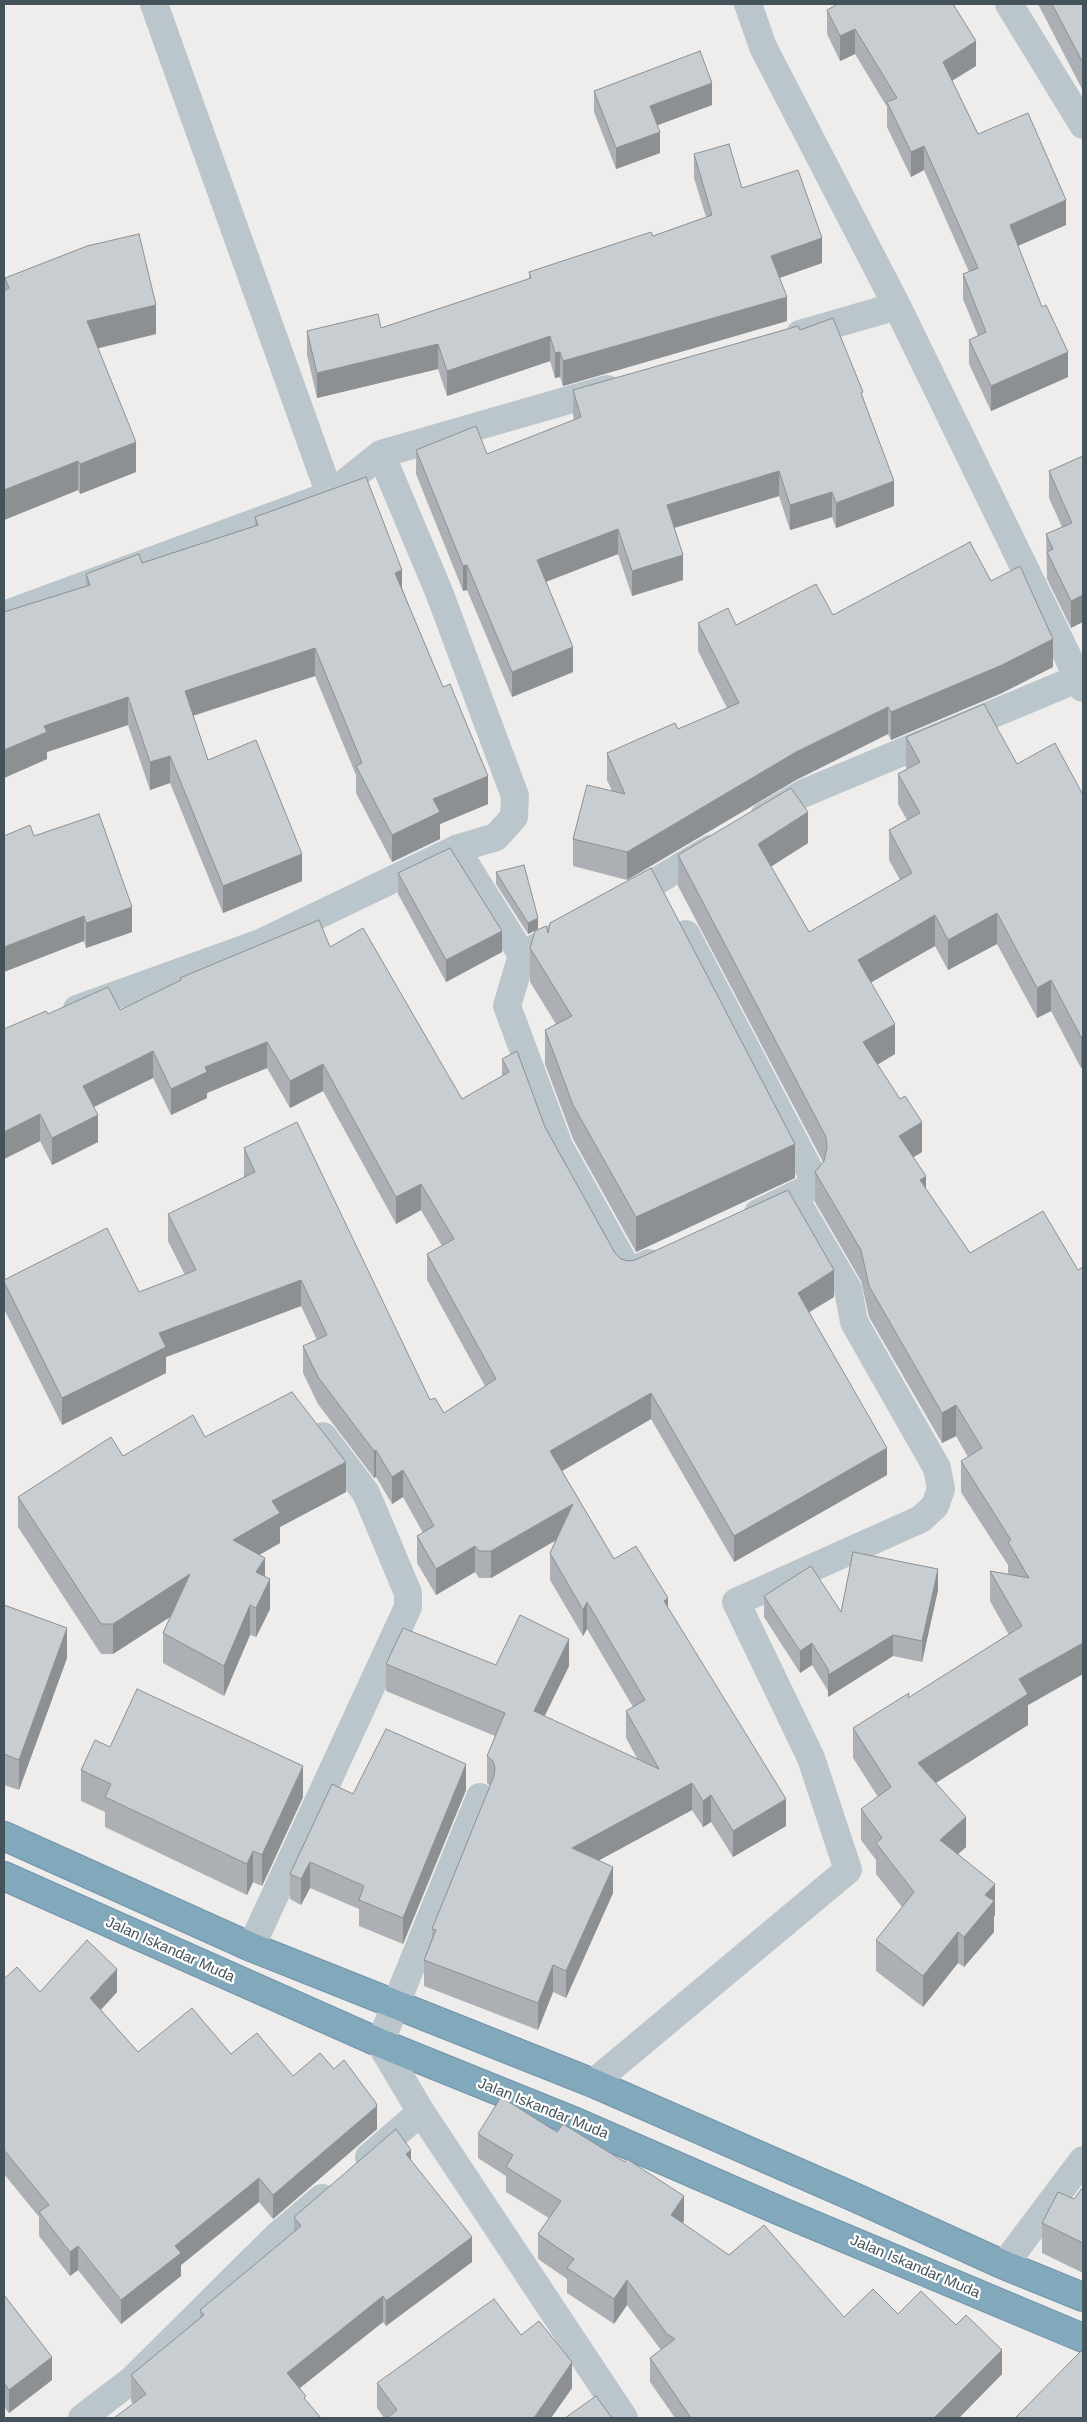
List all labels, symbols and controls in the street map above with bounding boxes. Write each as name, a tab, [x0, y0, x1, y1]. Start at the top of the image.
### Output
street label: Jalan Iskandar Muda	[103, 1913, 237, 1987]
street label: Jalan Iskandar Muda	[475, 2075, 611, 2143]
street label: Jalan Iskandar Muda	[847, 2232, 983, 2302]

